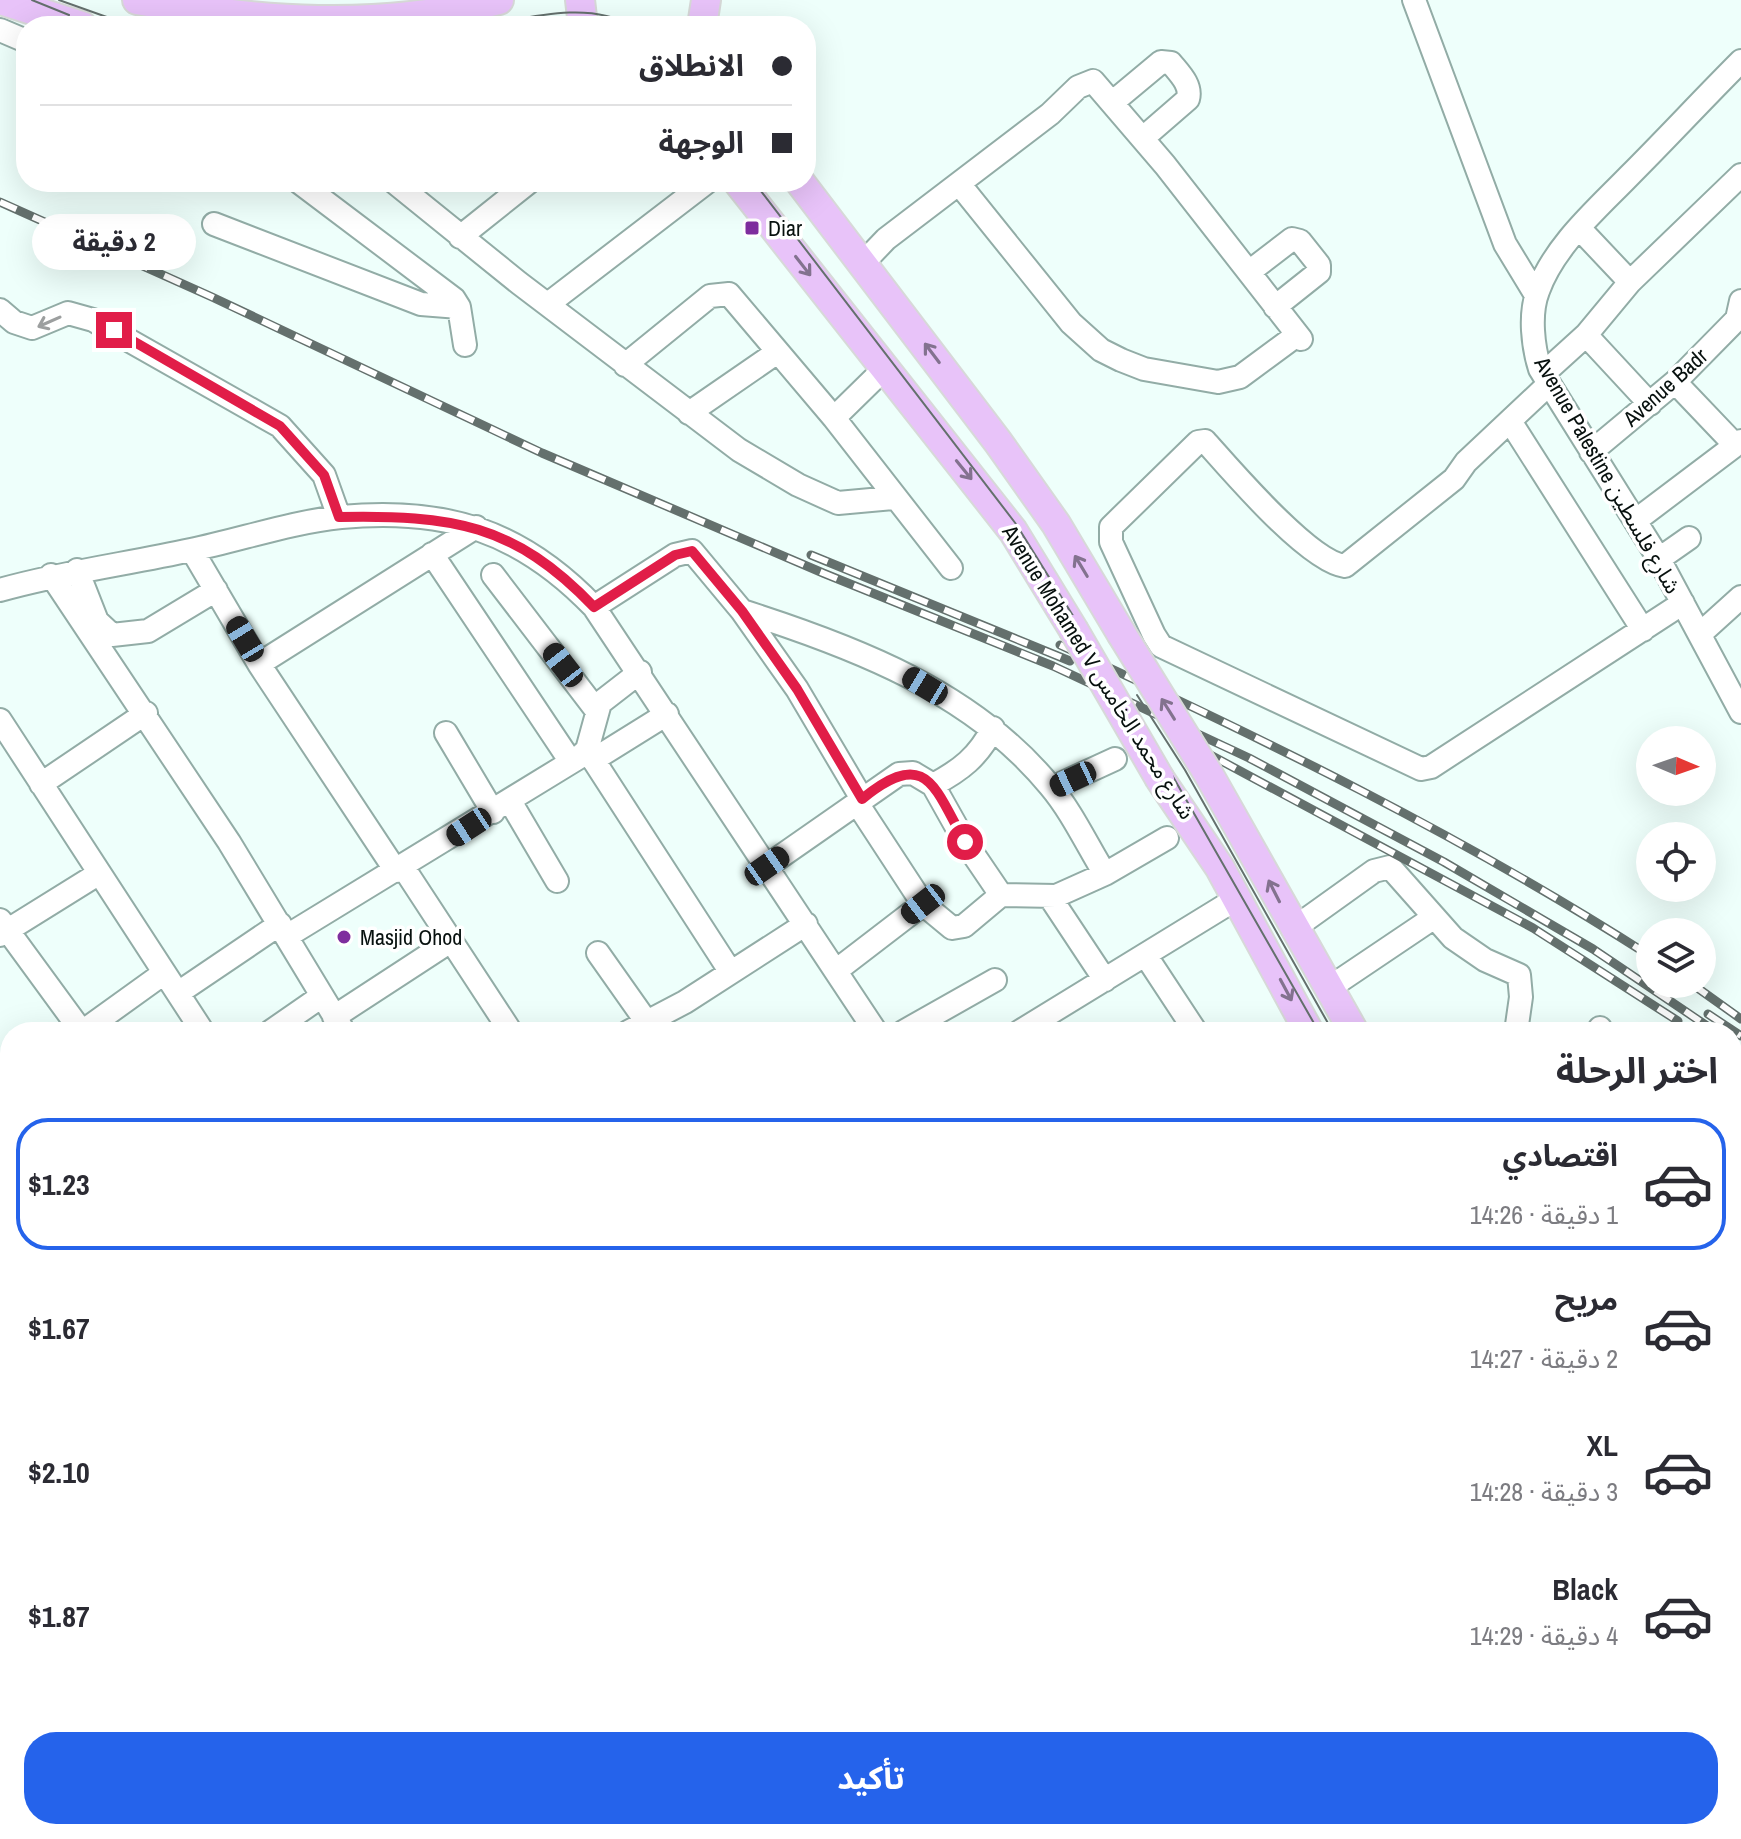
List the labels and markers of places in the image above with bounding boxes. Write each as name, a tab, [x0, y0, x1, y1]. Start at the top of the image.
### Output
place label: Diar	[768, 213, 802, 243]
marker: Diar	[743, 219, 761, 237]
place label: Masjid Ohod	[360, 922, 462, 952]
marker: Masjid Ohod	[335, 928, 353, 946]

